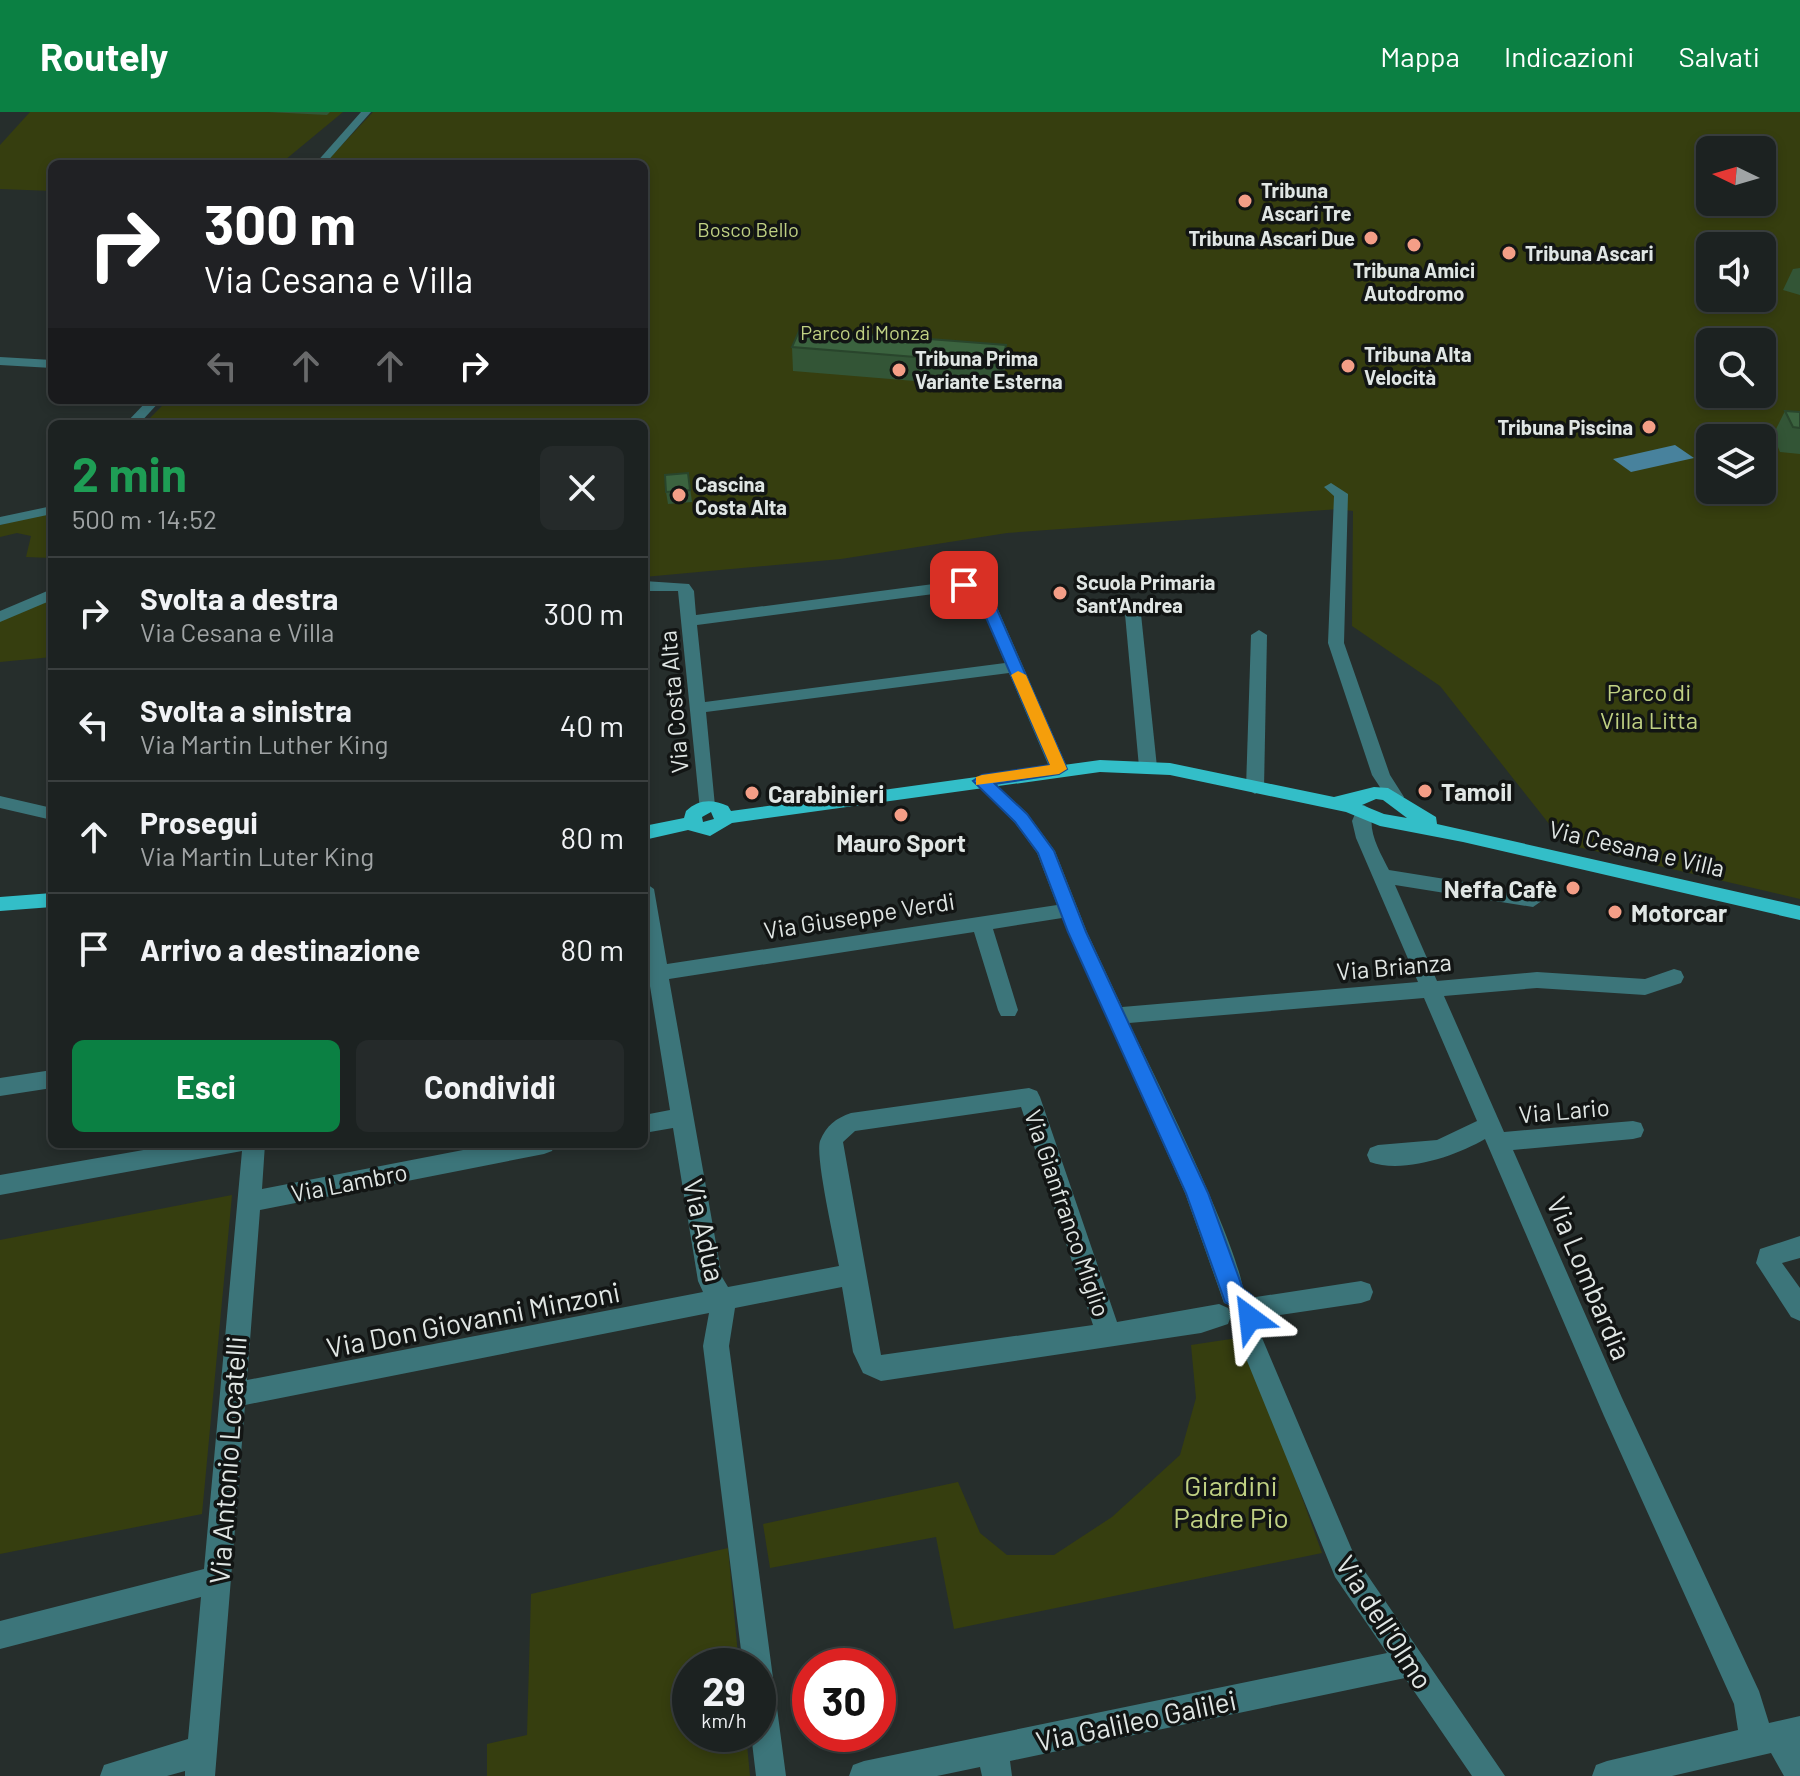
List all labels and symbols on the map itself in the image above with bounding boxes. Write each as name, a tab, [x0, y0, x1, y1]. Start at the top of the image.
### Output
north arrow	[1696, 136, 1776, 216]
place label: Tribuna Ascari Tre	[1261, 178, 1351, 225]
marker: Tribuna Ascari Tre	[1236, 192, 1254, 210]
park label: Bosco Bello	[697, 217, 799, 241]
place label: Tribuna Ascari Due	[1188, 226, 1355, 250]
marker: Tribuna Ascari Due	[1362, 229, 1380, 247]
marker: Tribuna Amici Autodromo	[1405, 236, 1423, 254]
place label: Tribuna Ascari	[1525, 241, 1654, 265]
marker: Tribuna Ascari	[1500, 244, 1518, 262]
place label: Tribuna Amici Autodromo	[1353, 258, 1475, 305]
park label: Parco di Monza	[800, 320, 930, 344]
place label: Tribuna Alta Velocità	[1364, 342, 1472, 389]
place label: Tribuna Prima Variante Esterna	[915, 346, 1063, 393]
marker: Tribuna Alta Velocità	[1339, 357, 1357, 375]
marker: Tribuna Prima Variante Esterna	[890, 361, 908, 379]
place label: Tribuna Piscina	[1498, 415, 1633, 439]
marker: Tribuna Piscina	[1640, 418, 1658, 436]
place label: Cascina Costa Alta	[695, 472, 787, 519]
marker: Cascina Costa Alta	[670, 486, 688, 504]
pin	[930, 551, 998, 619]
place label: Scuola Primaria Sant'Andrea	[1076, 570, 1215, 617]
marker: Scuola Primaria Sant'Andrea	[1051, 584, 1069, 602]
street label: Via Costa Alta	[652, 629, 694, 775]
park label: Parco di Villa Litta	[1600, 677, 1698, 734]
place label: Tamoil	[1441, 777, 1512, 806]
place label: Carabinieri	[768, 779, 884, 808]
marker: Tamoil	[1416, 782, 1434, 800]
marker: Carabinieri	[743, 784, 761, 802]
marker: Mauro Sport	[892, 806, 910, 824]
street label: Via Cesana e Villa	[1546, 814, 1728, 882]
place label: Mauro Sport	[836, 828, 966, 857]
place label: Neffa Cafè	[1444, 874, 1557, 903]
marker: Neffa Cafè	[1564, 879, 1582, 897]
street label: Via Giuseppe Verdi	[761, 886, 957, 944]
place label: Motorcar	[1631, 898, 1727, 927]
marker: Motorcar	[1606, 903, 1624, 921]
street label: Via Brianza	[1335, 947, 1453, 985]
street label: Via Lario	[1517, 1092, 1611, 1128]
street label: Via Gianfranco Miglio	[1019, 1106, 1117, 1320]
street label: Via Lambro	[288, 1157, 410, 1207]
street label: Via Adua	[677, 1175, 733, 1285]
street label: Via Lombardia	[1540, 1191, 1640, 1365]
street label: Via Don Giovanni Minzoni	[323, 1274, 623, 1364]
position arrow	[1208, 1276, 1292, 1360]
street label: Via Antonio Locatelli	[201, 1335, 253, 1585]
park label: Giardini Padre Pio	[1173, 1468, 1289, 1534]
street label: Via dell'Olmo	[1329, 1549, 1441, 1695]
speed limit sign: 30	[792, 1648, 896, 1752]
street label: Via Galileo Galilei	[1033, 1682, 1239, 1758]

